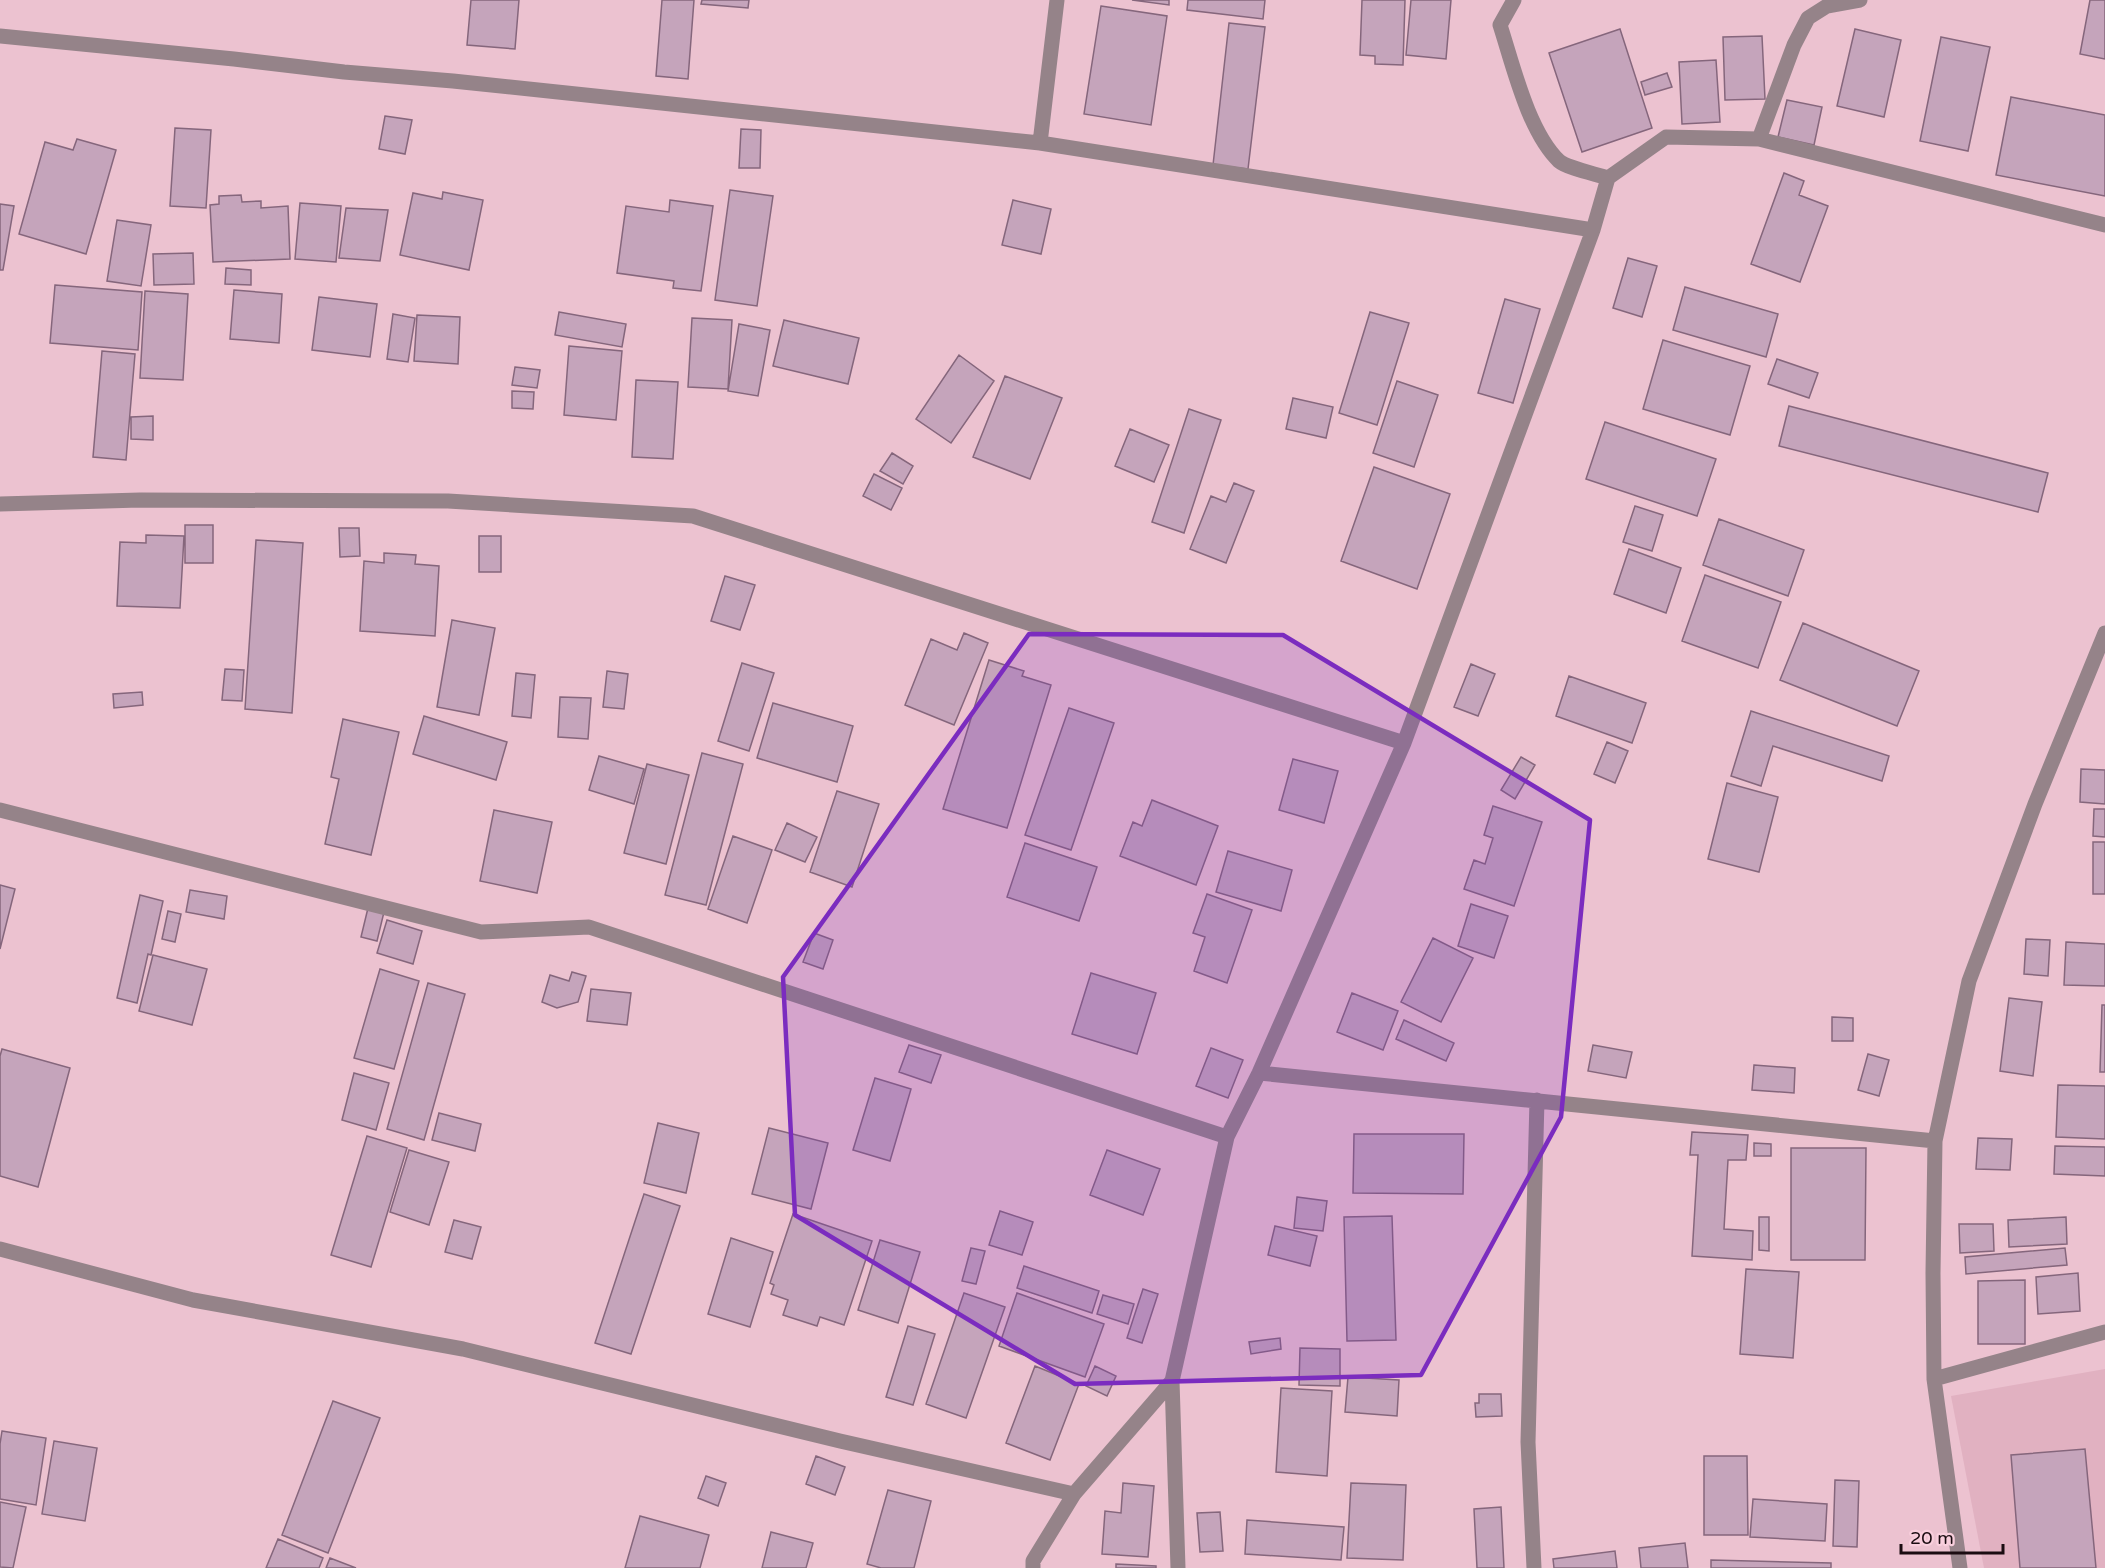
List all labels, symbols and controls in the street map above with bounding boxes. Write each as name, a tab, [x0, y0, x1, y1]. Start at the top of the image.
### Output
scale bar	[1901, 1517, 2003, 1555]
text: 20 m	[1910, 1527, 1954, 1549]

